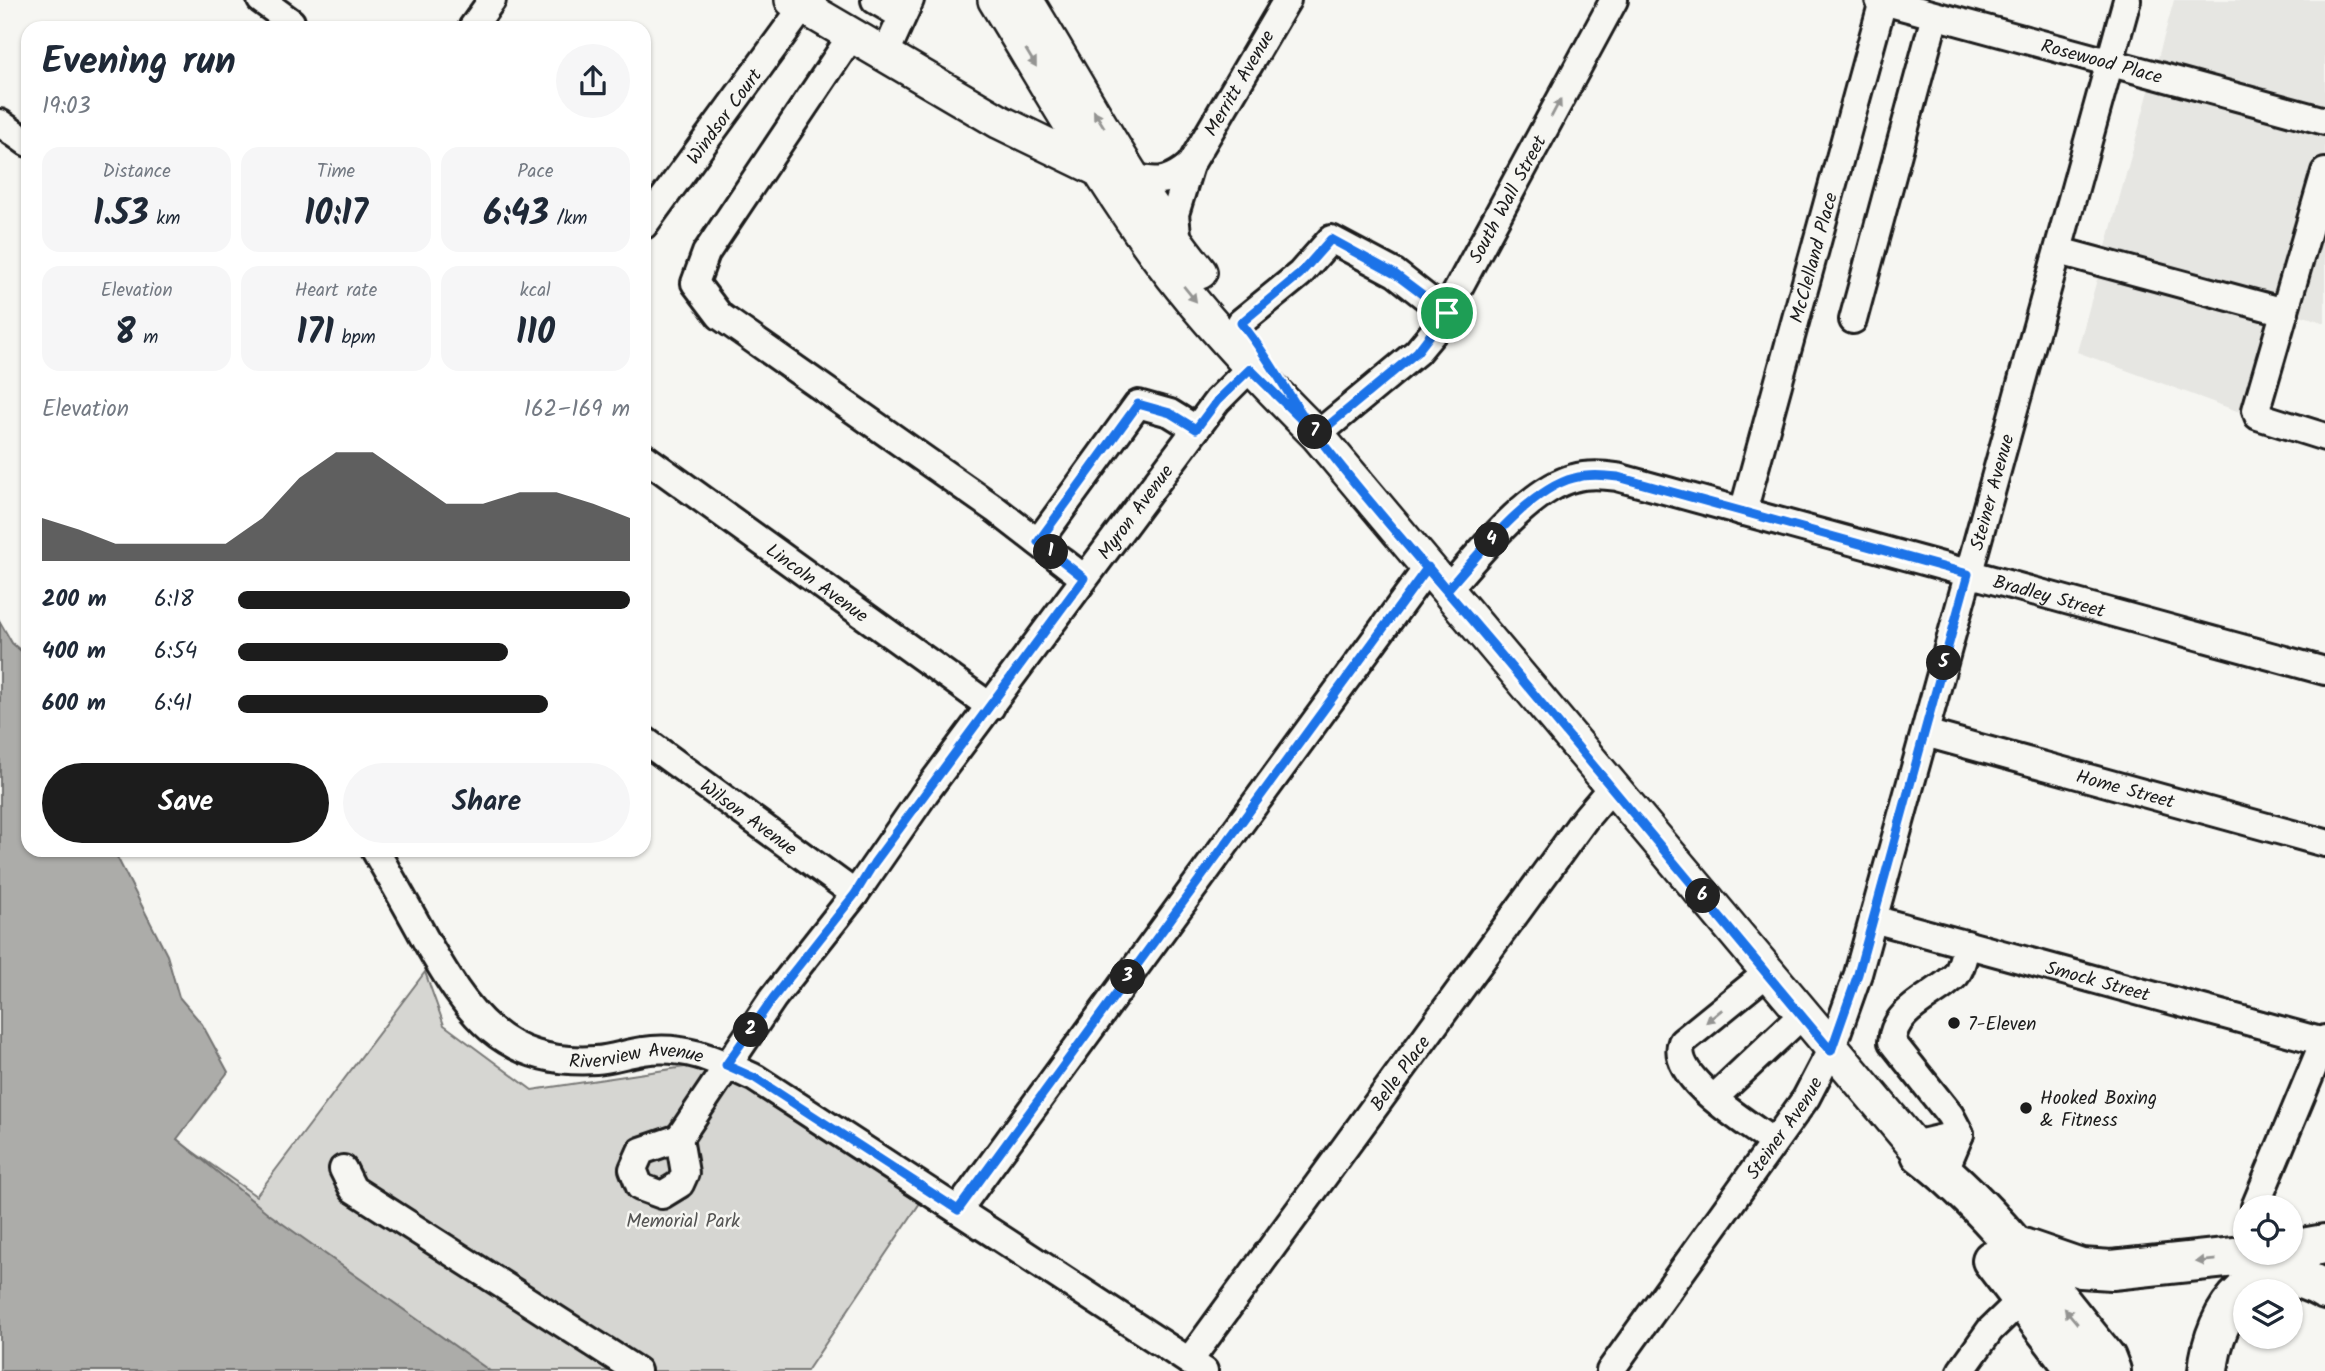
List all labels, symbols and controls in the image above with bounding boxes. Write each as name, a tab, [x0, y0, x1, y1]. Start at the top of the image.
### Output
street label: Merritt Avenue	[1197, 24, 1283, 143]
street label: Rosewood Place	[2037, 32, 2166, 93]
text: Evening run	[42, 33, 236, 93]
button: share	[556, 44, 630, 118]
one-way arrow	[1024, 49, 1037, 68]
street label: Windsor Court	[680, 62, 771, 171]
text: 19:03	[42, 89, 91, 125]
one-way arrow	[1550, 99, 1562, 118]
one-way arrow	[1092, 110, 1105, 129]
street label: South Wall Street	[1462, 130, 1556, 269]
text: Distance	[103, 157, 171, 187]
text: Time	[317, 157, 355, 187]
text: Pace	[517, 157, 553, 187]
text: 1.53	[93, 187, 149, 243]
text: 10:17	[304, 187, 368, 243]
text: 6:43	[483, 187, 549, 243]
street label: McClelland Place	[1782, 189, 1847, 327]
text: km	[149, 204, 180, 234]
text: /km	[549, 204, 587, 234]
text: Elevation	[101, 276, 173, 306]
text: Heart rate	[295, 276, 377, 306]
text: kcal	[520, 276, 551, 306]
pin	[1417, 283, 1477, 343]
one-way arrow	[1182, 286, 1197, 303]
icon: arrive	[1428, 294, 1466, 332]
text: 8	[115, 306, 136, 362]
text: 171	[296, 306, 334, 362]
text: 110	[516, 306, 555, 362]
text: m	[136, 323, 158, 353]
text: bpm	[334, 323, 376, 353]
text: Elevation	[42, 392, 129, 428]
text: 162–169 m	[524, 392, 630, 428]
pin: 7	[1298, 414, 1332, 450]
text: 7	[1310, 416, 1319, 446]
street label: Steiner Avenue	[1963, 431, 2024, 554]
street label: Myron Avenue	[1091, 458, 1182, 567]
pin: 4	[1474, 522, 1510, 558]
text: 4	[1486, 524, 1497, 554]
pin: 1	[1034, 534, 1068, 570]
street label: Lincoln Avenue	[759, 536, 874, 631]
text: 1	[1048, 536, 1053, 566]
street label: Bradley Street	[1989, 568, 2109, 627]
text: 200 m	[42, 582, 107, 618]
text: 6:18	[154, 582, 194, 618]
text: 400 m	[42, 634, 106, 670]
text: 6:54	[154, 634, 197, 670]
pin: 5	[1926, 646, 1962, 680]
text: 5	[1939, 647, 1948, 677]
text: 600 m	[42, 686, 106, 722]
text: 6:41	[154, 686, 192, 722]
street label: Home Street	[2072, 762, 2178, 818]
button: Save	[42, 763, 329, 843]
button: Share	[343, 763, 630, 843]
street label: Wilson Avenue	[693, 772, 803, 864]
pin: 6	[1686, 878, 1720, 914]
text: 6	[1697, 880, 1708, 910]
street label: Smock Street	[2042, 954, 2153, 1011]
pin: 3	[1110, 960, 1146, 995]
text: 3	[1122, 961, 1133, 991]
one-way arrow	[1705, 1008, 1722, 1023]
place label: 7-Eleven	[1968, 1010, 2037, 1040]
pin: 2	[734, 1012, 768, 1048]
text: 2	[745, 1014, 756, 1044]
marker: 7-Eleven	[1946, 1015, 1962, 1031]
street label: Belle Place	[1363, 1029, 1439, 1118]
street label: Riverview Avenue	[568, 1036, 708, 1078]
street label: Steiner Avenue	[1739, 1072, 1832, 1186]
place label: Hooked Boxing & Fitness	[2040, 1084, 2157, 1136]
marker: Hooked Boxing & Fitness	[2018, 1100, 2034, 1116]
map controls	[2233, 1195, 2303, 1349]
button: locate	[2233, 1195, 2303, 1265]
park label: Memorial Park	[626, 1207, 740, 1237]
one-way arrow	[2194, 1255, 2216, 1266]
button: layers	[2233, 1279, 2303, 1349]
one-way arrow	[2064, 1308, 2079, 1326]

